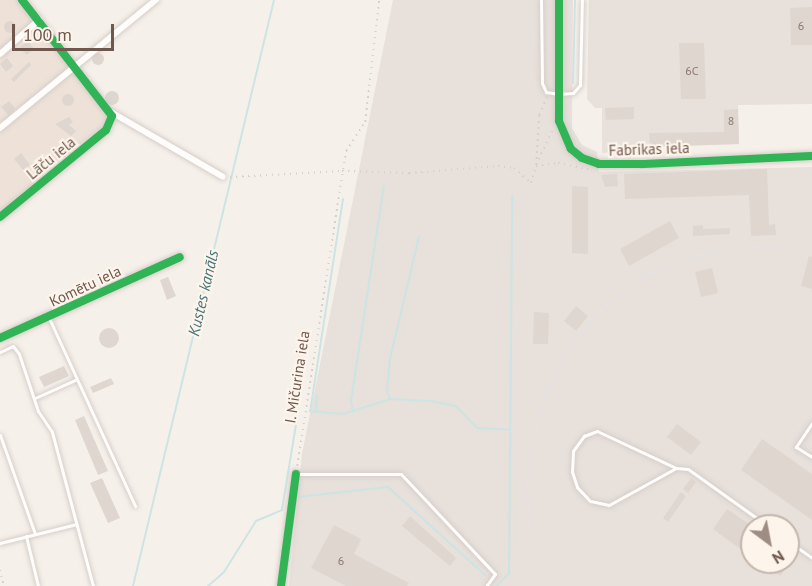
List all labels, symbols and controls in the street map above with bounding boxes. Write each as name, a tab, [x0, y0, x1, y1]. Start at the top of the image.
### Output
scale bar	[15, 12, 117, 50]
house number: 6	[798, 19, 804, 33]
text: 100 m	[23, 23, 72, 46]
house number: 6C	[685, 64, 699, 78]
house number: 8	[728, 114, 734, 128]
street label: Lāču iela	[23, 133, 79, 183]
street label: Fabrikas iela	[608, 139, 690, 159]
water label: Kustes kanāls	[184, 248, 222, 338]
street label: Komētu iela	[46, 262, 124, 310]
street label: I. Mičurina iela	[281, 329, 313, 425]
north arrow	[740, 514, 800, 574]
text: N	[769, 546, 788, 569]
house number: 6	[338, 554, 344, 568]

